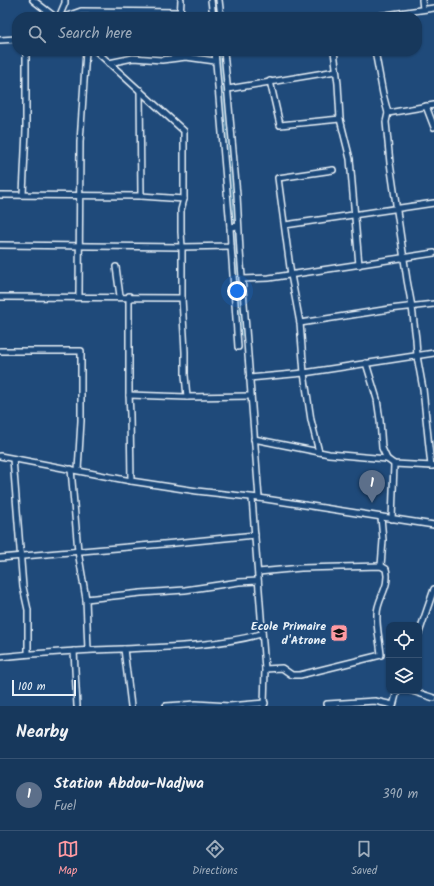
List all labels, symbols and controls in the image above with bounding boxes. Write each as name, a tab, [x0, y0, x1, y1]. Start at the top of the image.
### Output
search box	[12, 12, 422, 56]
text: Search here	[58, 22, 132, 46]
icon: search	[26, 23, 48, 45]
your location	[227, 281, 247, 301]
pin: 1	[359, 470, 385, 503]
place label: Ecole Primaire d'Atrone	[251, 617, 326, 650]
map controls	[386, 622, 422, 694]
button: locate	[386, 622, 422, 658]
school or university icon: Ecole Primaire d'Atrone	[329, 623, 349, 643]
button: layers	[386, 658, 422, 694]
scale bar	[12, 678, 76, 697]
text: 100 m	[18, 678, 46, 696]
text: Nearby	[16, 719, 68, 746]
text: Station Abdou-Nadjwa	[54, 772, 204, 796]
text: 1	[27, 784, 31, 805]
text: 390 m	[382, 784, 418, 805]
text: Fuel	[54, 796, 76, 817]
tab: Map	[57, 838, 79, 880]
tab: Directions	[192, 838, 238, 880]
tab: Saved	[351, 838, 377, 880]

